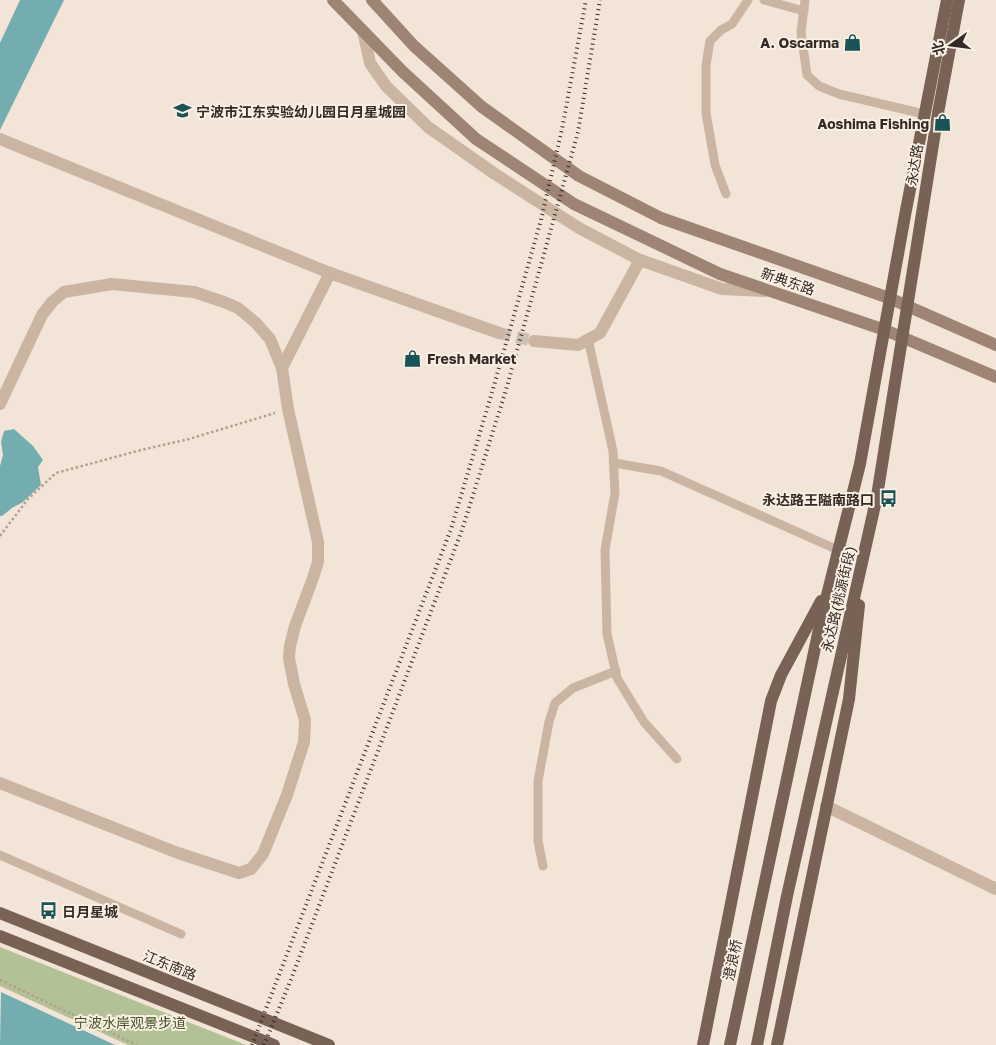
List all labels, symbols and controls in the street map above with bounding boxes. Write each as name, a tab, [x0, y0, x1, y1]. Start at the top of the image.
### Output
north arrow	[926, 20, 976, 70]
shop icon: A. Oscarma	[843, 32, 863, 52]
place label: A. Oscarma	[760, 34, 839, 51]
text: 北	[928, 39, 948, 57]
school or university icon: 宁波市江东实验幼儿园日月星城园	[172, 101, 192, 121]
place label: 宁波市江东实验幼儿园日月星城园	[196, 103, 406, 120]
shop icon: Aoshima Fishing	[933, 113, 953, 133]
place label: Aoshima Fishing	[817, 115, 929, 132]
street label: 永达路	[902, 143, 926, 187]
street label: 新典东路	[759, 264, 817, 298]
shop icon: Fresh Market	[403, 348, 423, 368]
place label: Fresh Market	[427, 350, 517, 367]
bus stop icon: 永达路王隘南路口	[878, 489, 898, 509]
place label: 永达路王隘南路口	[762, 491, 874, 508]
street label: 永达路(桃源街段)	[817, 544, 859, 654]
bus stop icon: 日月星城	[38, 901, 58, 921]
place label: 日月星城	[62, 903, 118, 920]
street label: 澄浪桥	[719, 938, 745, 982]
street label: 江东南路	[141, 947, 199, 983]
park label: 宁波水岸观景步道	[74, 1014, 186, 1031]

